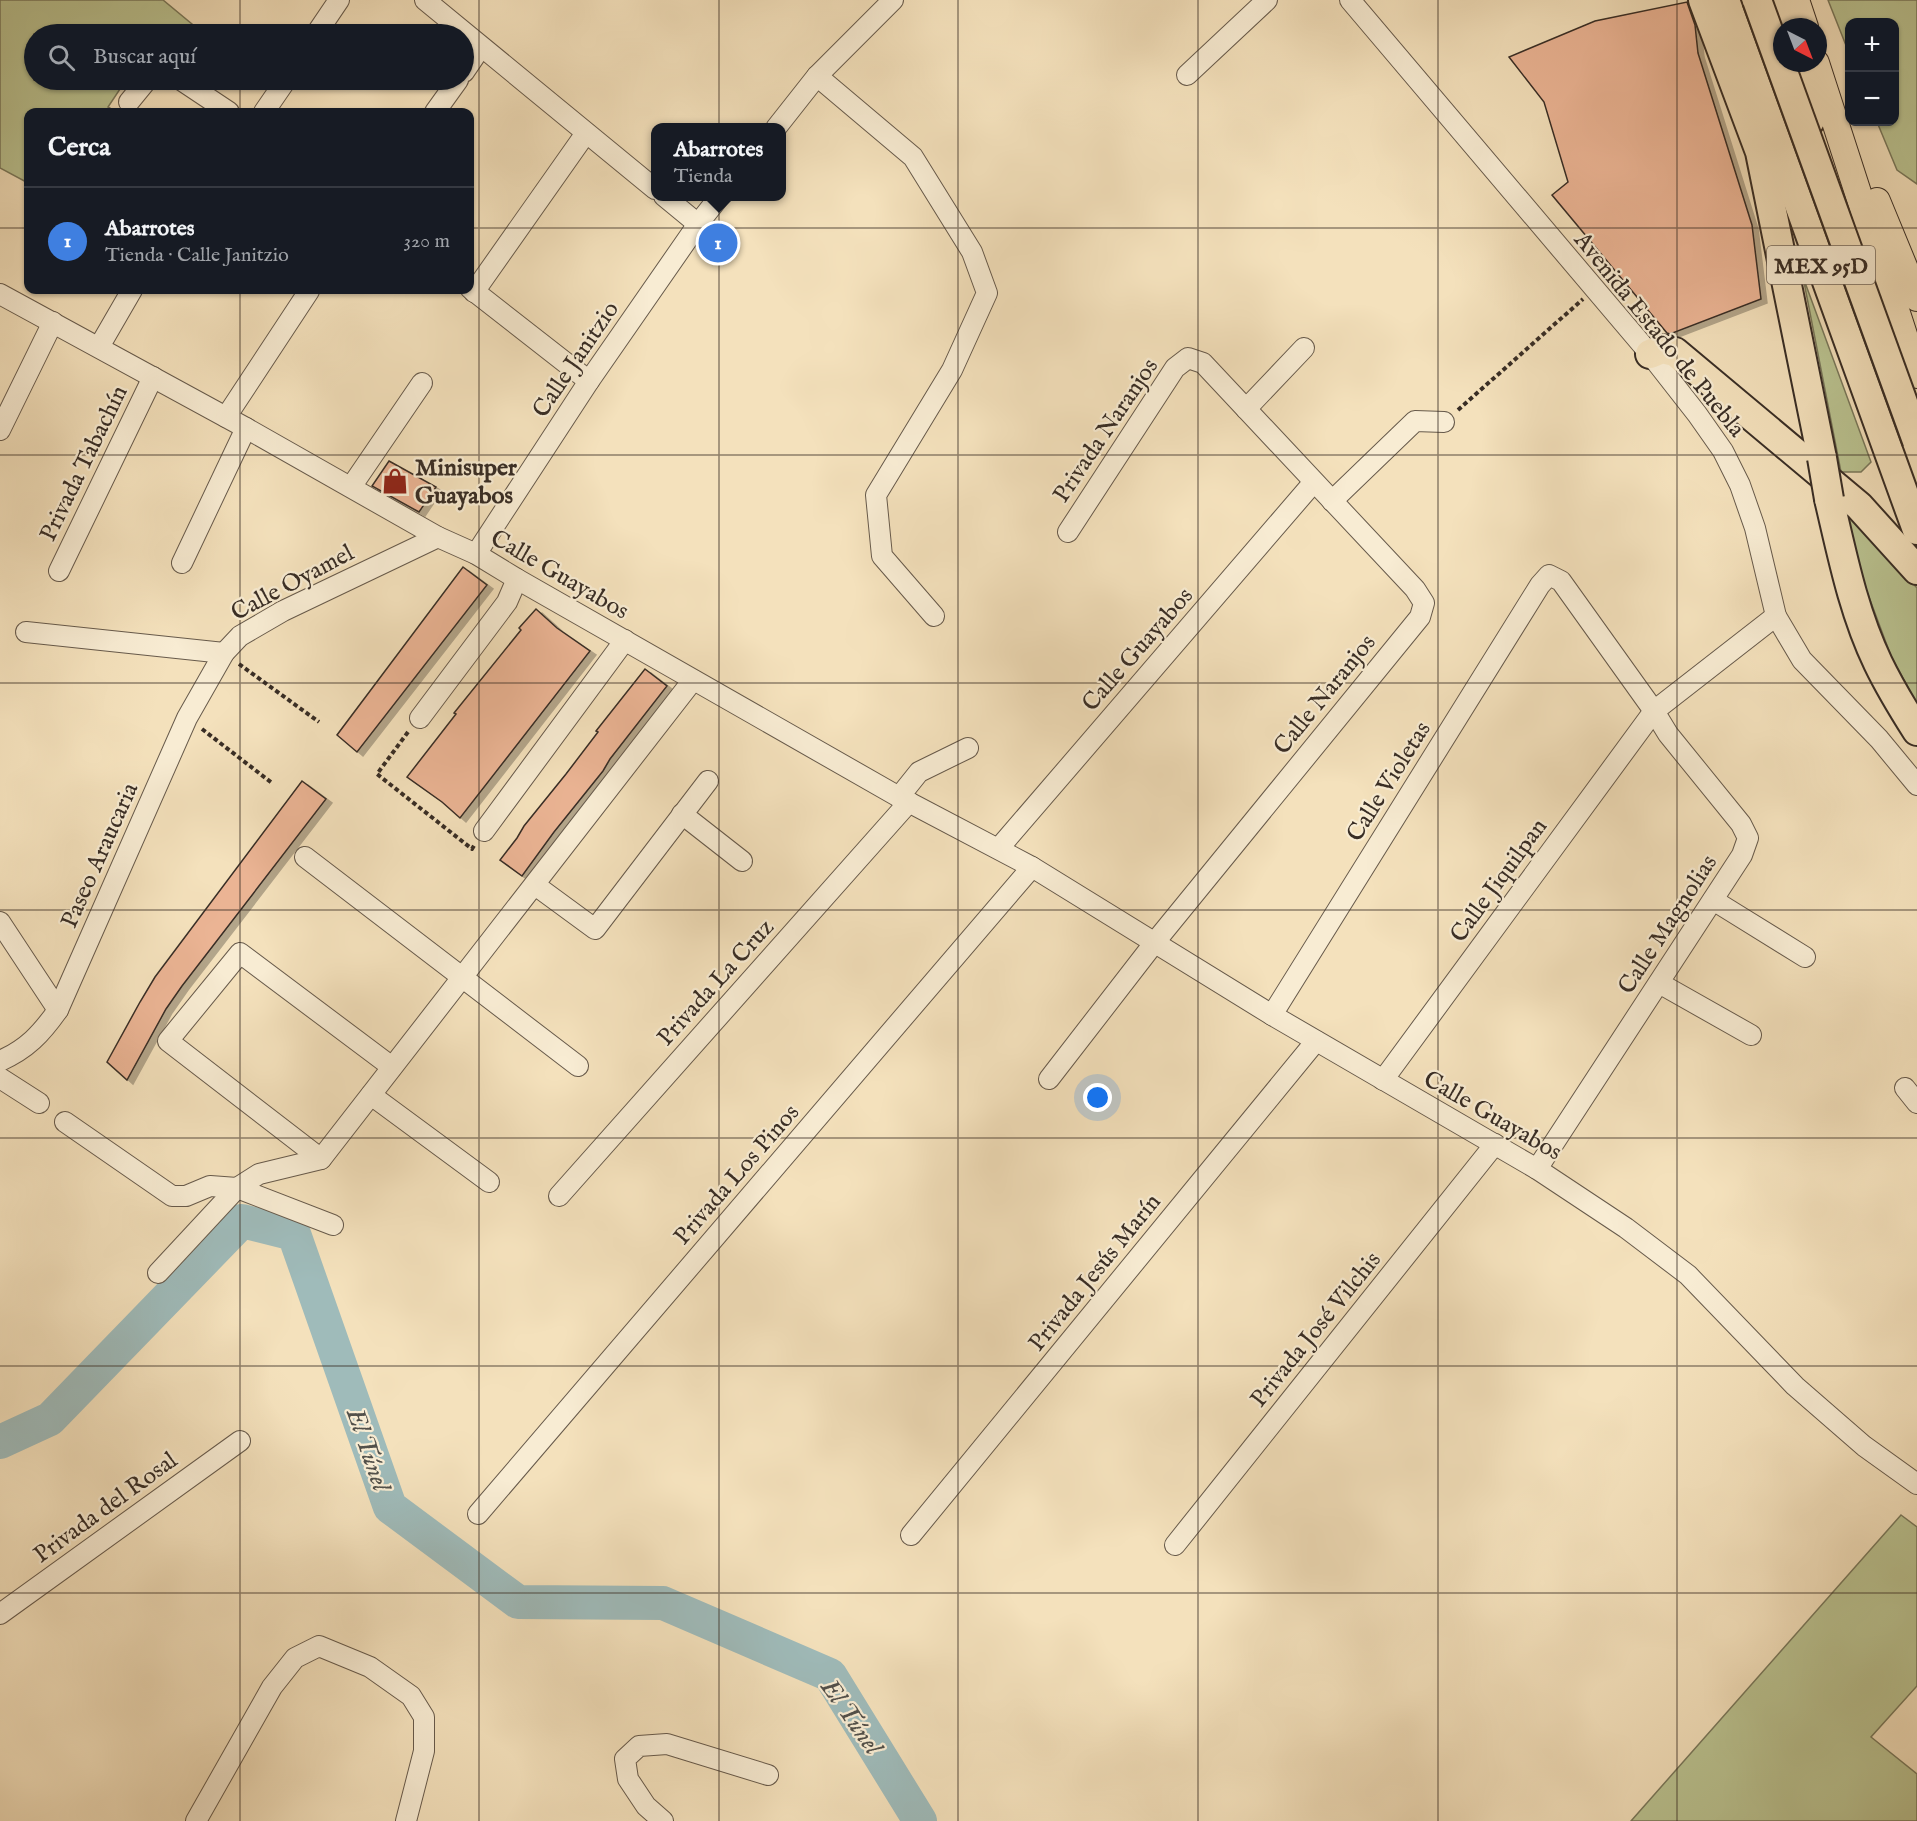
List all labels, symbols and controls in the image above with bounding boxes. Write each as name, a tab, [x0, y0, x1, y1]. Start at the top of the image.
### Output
north arrow	[1773, 18, 1827, 72]
map controls	[1845, 18, 1899, 126]
button: +	[1845, 18, 1899, 72]
search box	[24, 24, 474, 90]
icon: search	[45, 41, 78, 74]
text: Buscar aquí	[93, 43, 196, 71]
button: −	[1845, 72, 1899, 126]
popup	[651, 123, 786, 201]
text: Cerca	[48, 131, 110, 164]
text: Abarrotes	[674, 136, 763, 164]
text: Tienda	[674, 164, 733, 189]
text: Abarrotes	[105, 215, 195, 243]
pin: 1	[698, 220, 738, 266]
street label: Avenida Estado de Puebla	[1566, 225, 1752, 444]
text: 1	[64, 229, 71, 254]
text: 320 m	[404, 229, 450, 254]
text: Tienda · Calle Janitzio	[105, 243, 289, 268]
road number: MEX 95D	[1767, 246, 1875, 284]
street label: Calle Janitzio	[526, 296, 627, 424]
street label: Privada Naranjos	[1046, 353, 1166, 509]
street label: Privada Tabachín	[33, 380, 136, 547]
place label: Minisuper Guayabos	[415, 453, 517, 512]
shop icon: Minisuper Guayabos	[380, 466, 410, 496]
street label: Calle Guayabos	[485, 523, 634, 627]
street label: Calle Oyamel	[226, 538, 360, 629]
street label: Calle Guayabos	[1076, 581, 1201, 719]
street label: Calle Naranjos	[1267, 628, 1383, 762]
street label: Calle Violetas	[1340, 716, 1438, 848]
street label: Paseo Araucaria	[55, 778, 146, 933]
street label: Calle Jiquilpan	[1444, 812, 1555, 949]
street label: Calle Magnolias	[1612, 849, 1725, 1000]
street label: Privada La Cruz	[651, 913, 781, 1053]
street label: Calle Guayabos	[1418, 1064, 1567, 1168]
your location	[1083, 1083, 1112, 1112]
street label: Privada Los Pinos	[667, 1098, 807, 1252]
street label: Privada Jesús Marín	[1022, 1188, 1168, 1358]
street label: Privada José Vilchis	[1244, 1246, 1389, 1414]
water label: El Túnel	[338, 1403, 398, 1497]
street label: Privada del Rosal	[28, 1445, 184, 1571]
water label: El Túnel	[812, 1672, 890, 1763]

